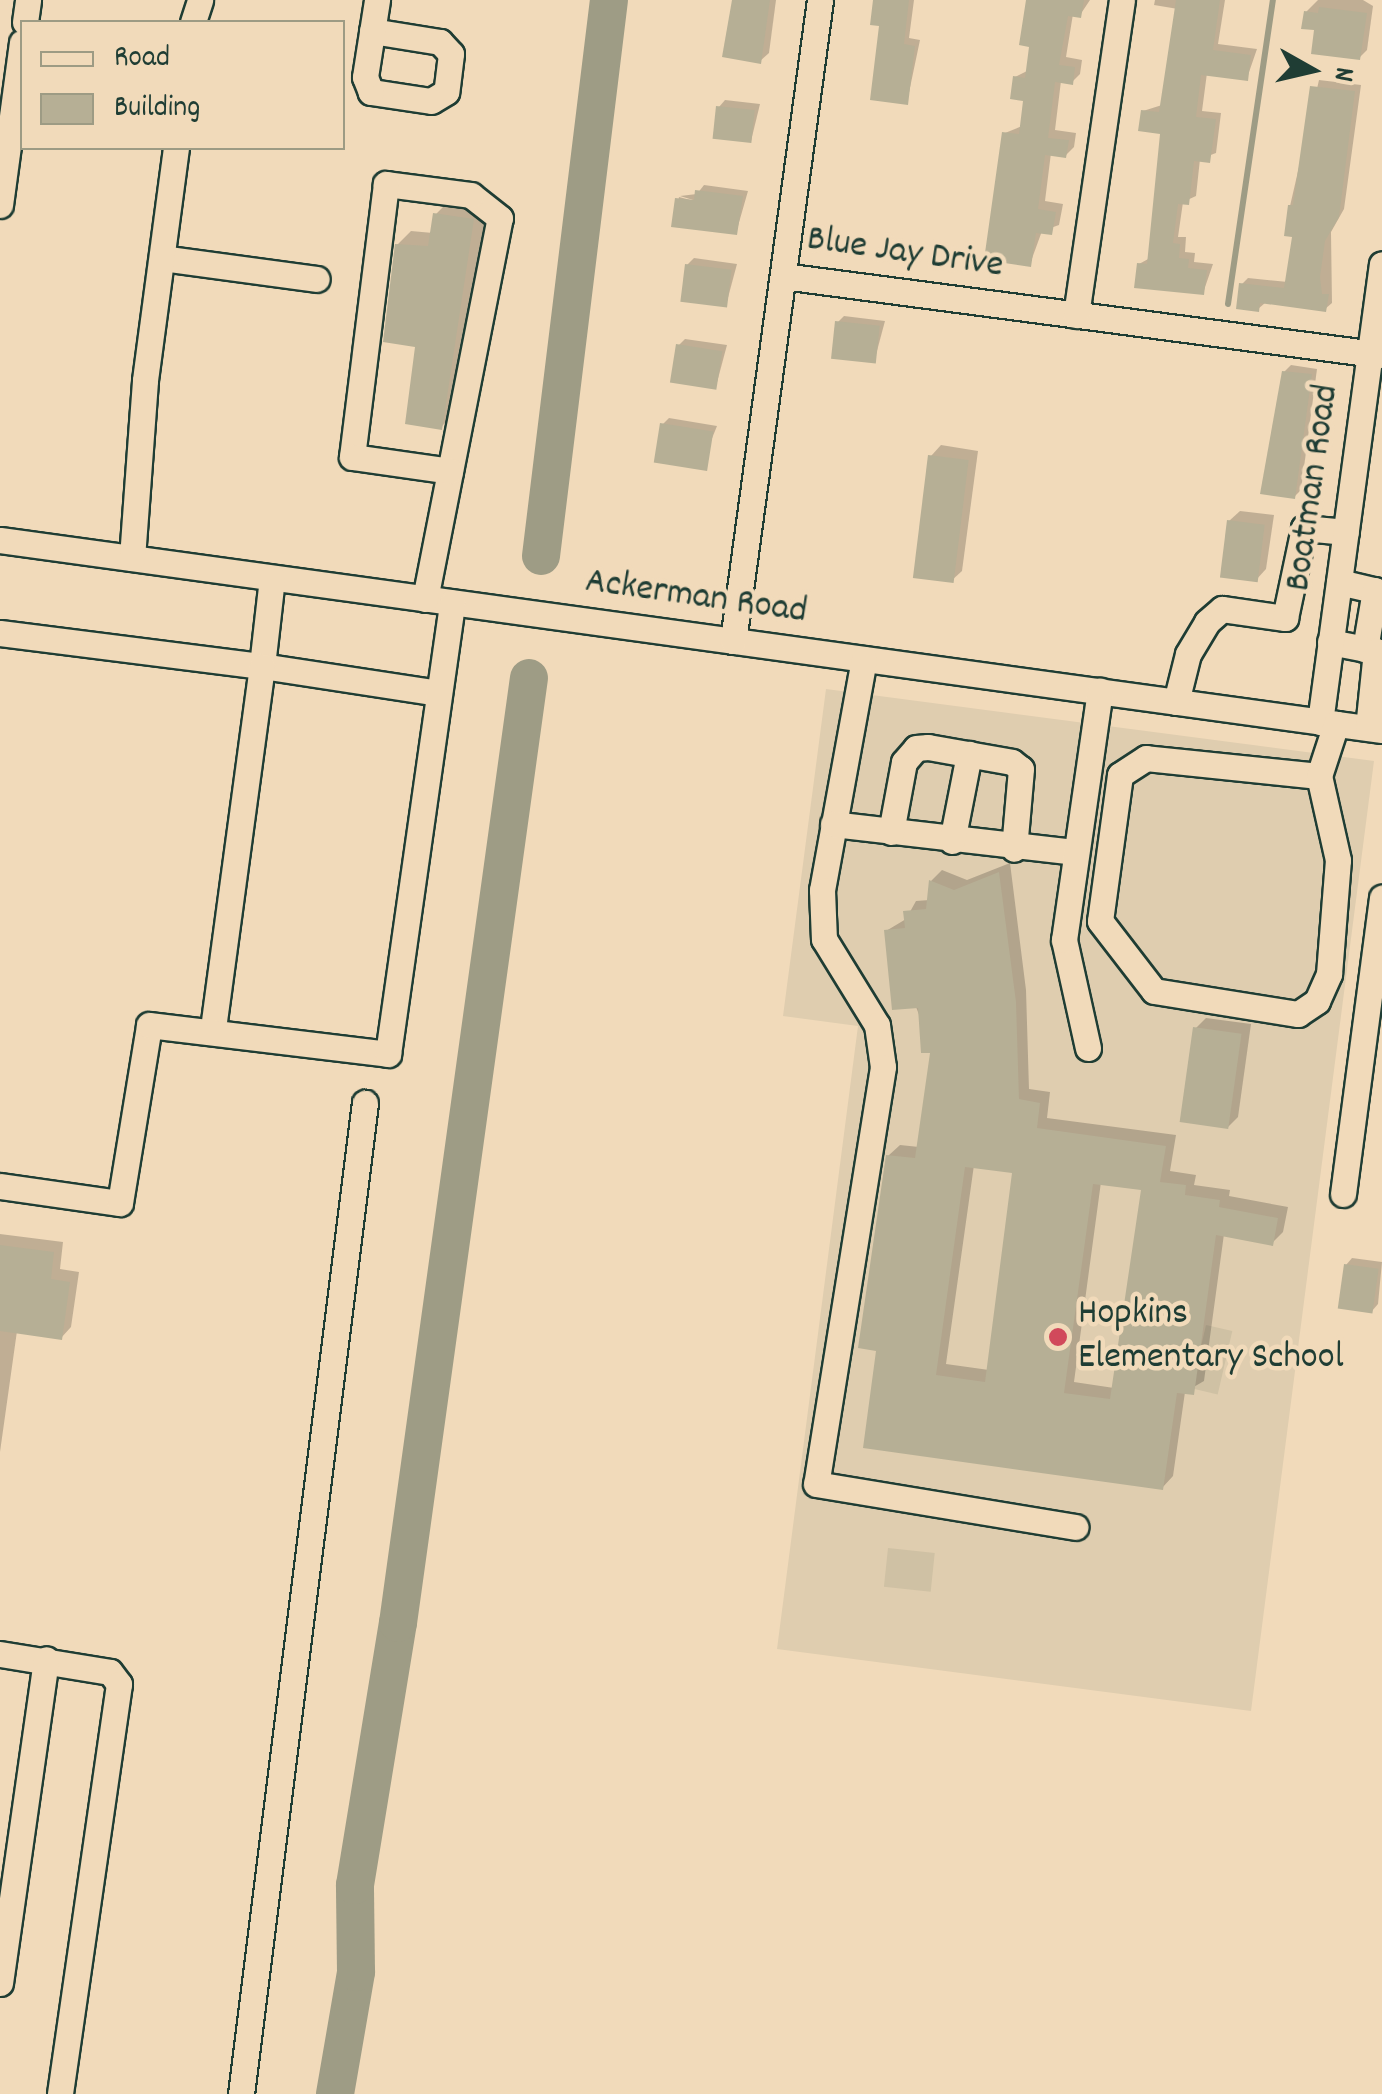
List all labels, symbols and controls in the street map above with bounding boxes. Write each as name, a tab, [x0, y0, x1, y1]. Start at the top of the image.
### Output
legend	[20, 20, 345, 150]
north arrow	[1262, 20, 1362, 120]
text: Road	[114, 38, 170, 81]
text: N	[1321, 65, 1362, 84]
text: Building	[114, 88, 200, 131]
street label: Blue Jay Drive	[804, 218, 1006, 290]
street label: Boatman Road	[1277, 382, 1351, 594]
street label: Ackerman Road	[582, 560, 810, 636]
place label: Hopkins Elementary School	[1078, 1292, 1344, 1382]
marker: Hopkins Elementary School	[1047, 1326, 1069, 1348]

